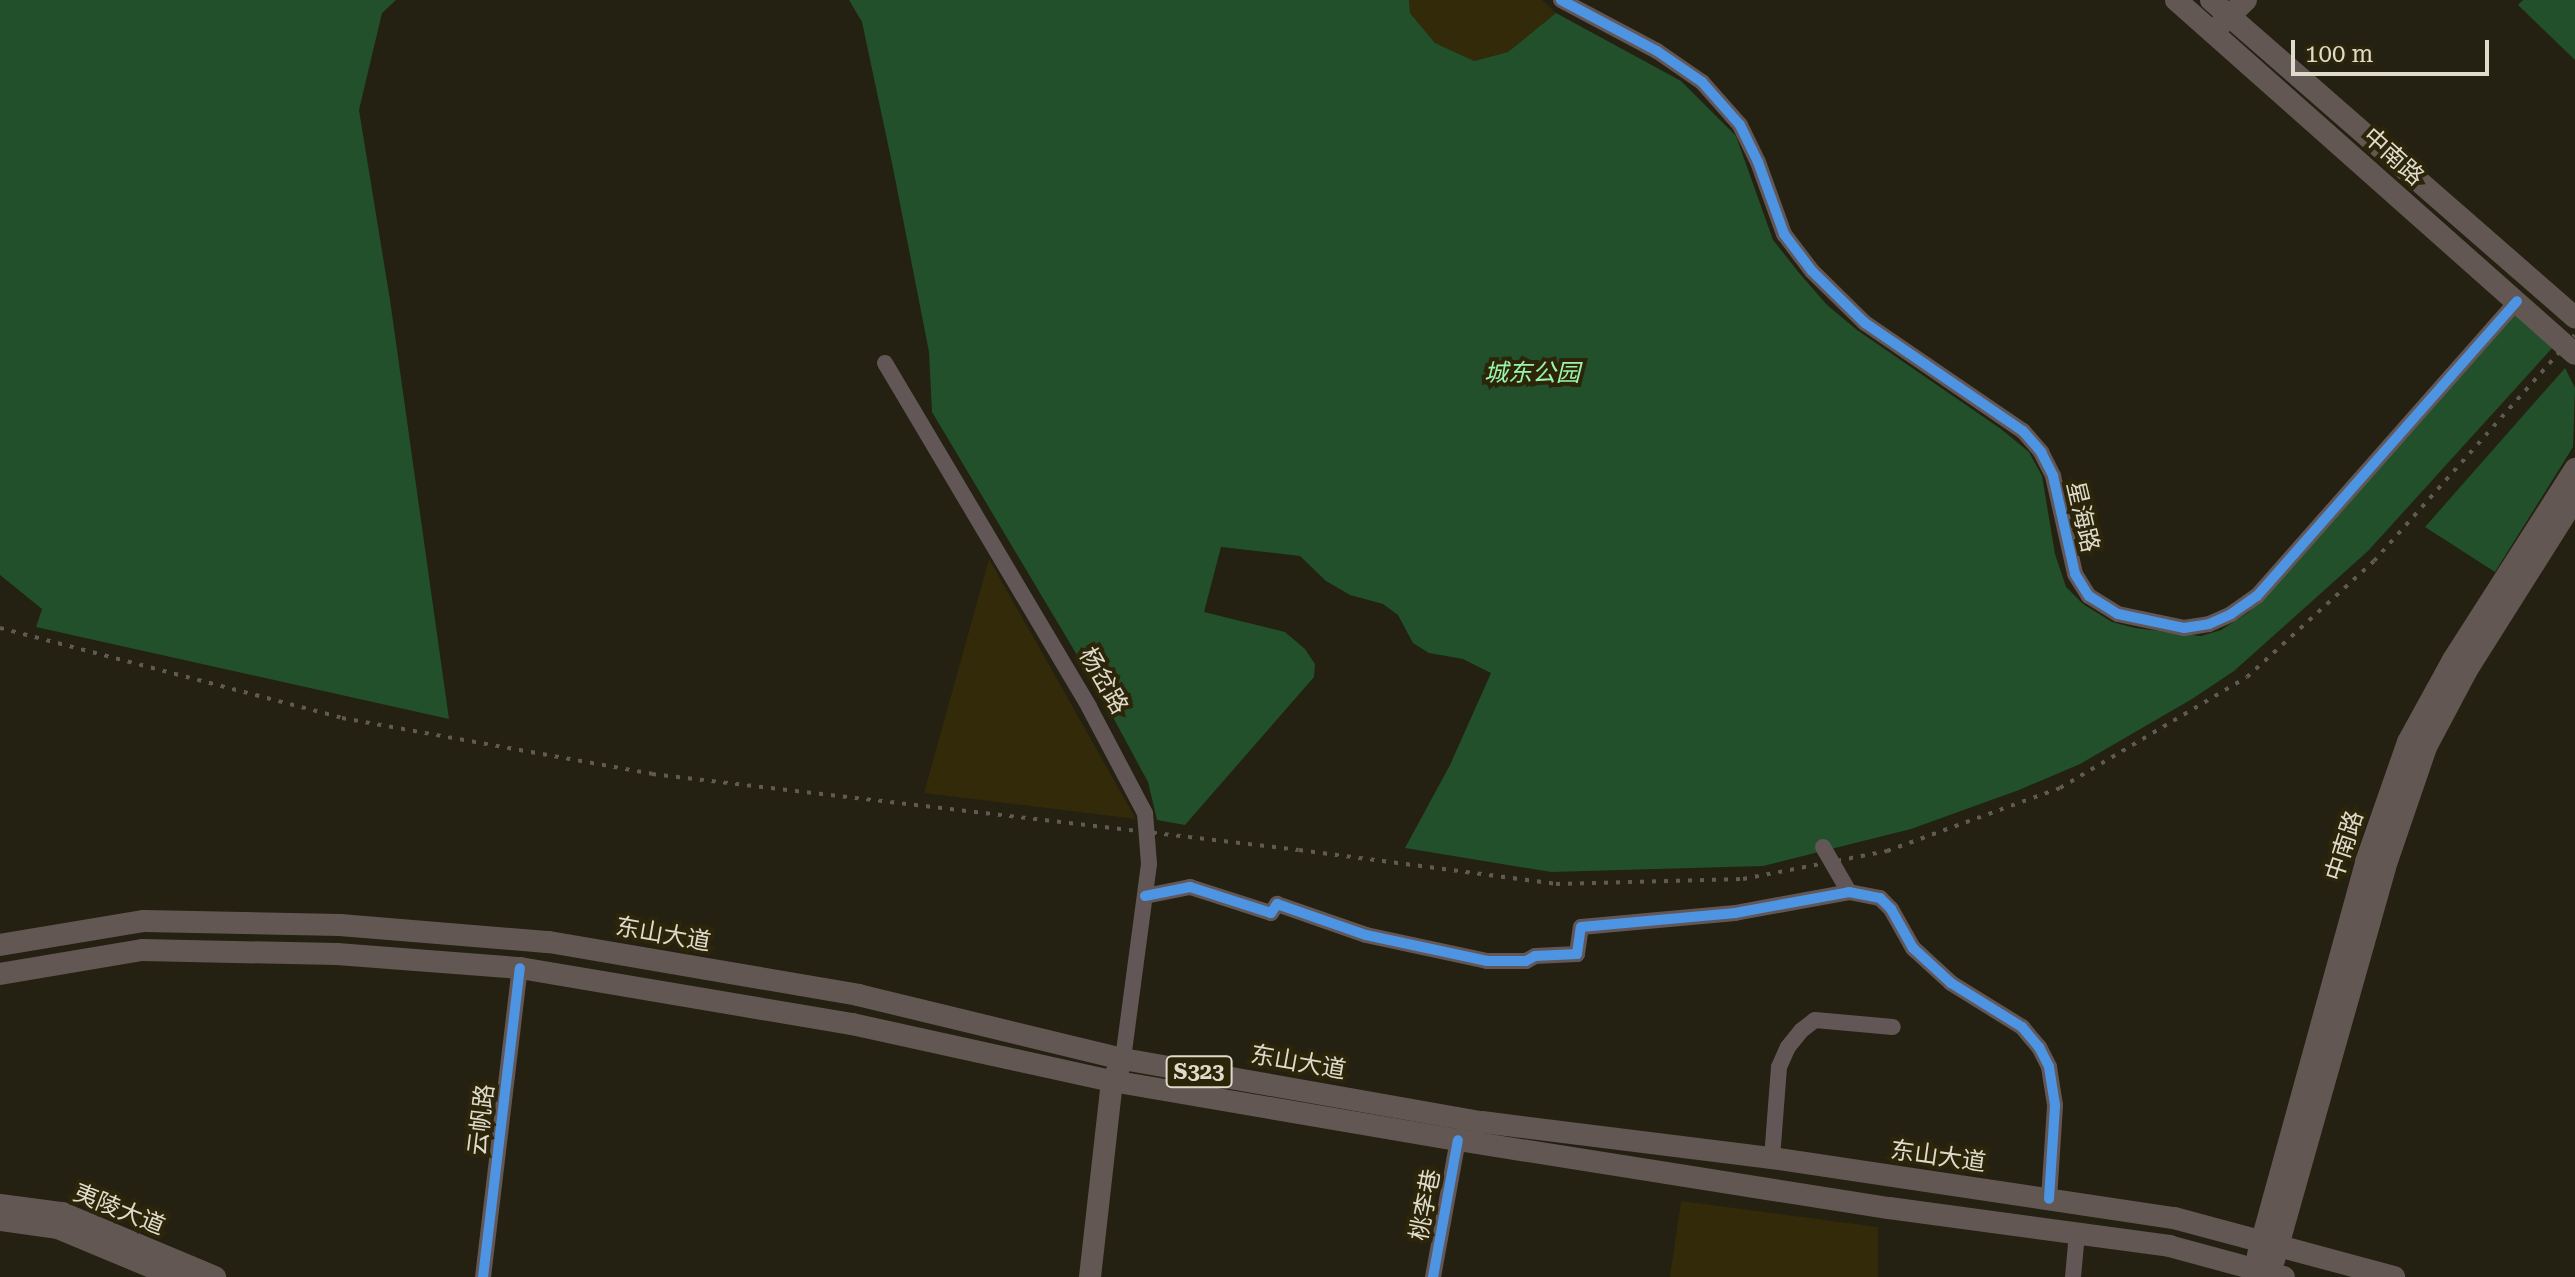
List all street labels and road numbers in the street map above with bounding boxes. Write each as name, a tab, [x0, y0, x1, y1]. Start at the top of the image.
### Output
street label: 中南路	[2357, 122, 2429, 192]
street label: 星海路	[2060, 479, 2104, 555]
street label: 杨岔路	[1073, 643, 1133, 719]
street label: 中南路	[2320, 807, 2370, 885]
street label: 东山大道	[613, 912, 713, 958]
street label: 东山大道	[1248, 1040, 1348, 1086]
road number: S323	[1165, 1054, 1233, 1090]
street label: 云帆路	[463, 1083, 501, 1157]
street label: 东山大道	[1888, 1136, 1988, 1178]
street label: 桃李巷	[1405, 1167, 1447, 1243]
street label: 夷陵大道	[69, 1179, 169, 1241]

